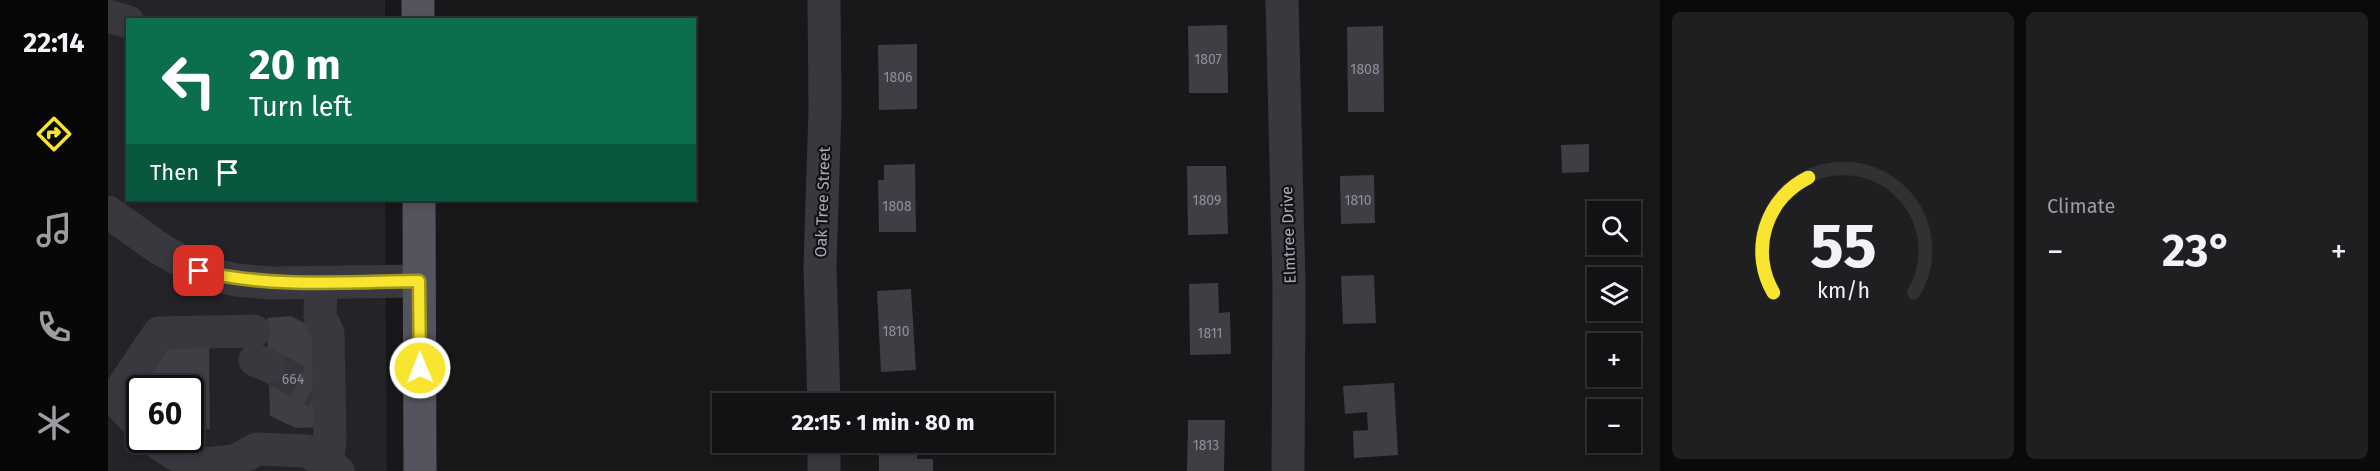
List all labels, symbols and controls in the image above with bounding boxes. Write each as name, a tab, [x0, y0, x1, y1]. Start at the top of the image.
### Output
text: 22:14	[23, 27, 85, 59]
text: 20 m	[249, 40, 341, 90]
icon: left	[150, 42, 228, 120]
house number: 1807	[1194, 51, 1222, 68]
house number: 1808	[1350, 61, 1380, 78]
house number: 1806	[883, 69, 913, 86]
text: Turn left	[249, 91, 352, 123]
icon: directions	[33, 113, 75, 155]
street label: Oak Tree Street	[811, 146, 834, 258]
icon: arrive	[211, 156, 244, 189]
text: Then	[150, 159, 199, 186]
street label: Elmtree Drive	[1277, 186, 1300, 284]
house number: 1809	[1193, 192, 1221, 209]
house number: 1810	[1344, 192, 1372, 209]
text: Climate	[2047, 194, 2115, 218]
house number: 1808	[882, 198, 912, 215]
map controls	[1587, 201, 1641, 453]
button: search	[1587, 201, 1641, 255]
icon: music	[33, 209, 75, 251]
text: 55	[1810, 209, 1876, 284]
text: 23°	[2162, 224, 2232, 278]
text: −	[2047, 232, 2064, 272]
text: +	[2331, 232, 2347, 272]
pin	[173, 245, 224, 296]
icon: arrive	[182, 254, 215, 287]
button: layers	[1587, 267, 1641, 321]
text: km/h	[1816, 278, 1870, 304]
icon: phone	[33, 306, 75, 348]
house number: 1810	[882, 323, 910, 340]
house number: 1811	[1197, 325, 1223, 342]
button: +	[1587, 333, 1641, 387]
position arrow	[388, 336, 452, 400]
house number: 664	[282, 371, 305, 388]
speed limit sign: 60	[126, 375, 204, 453]
button: −	[1587, 399, 1641, 453]
icon: climate	[33, 402, 75, 444]
text: 22:15 · 1 min · 80 m	[791, 409, 975, 436]
house number: 1813	[1193, 437, 1219, 454]

